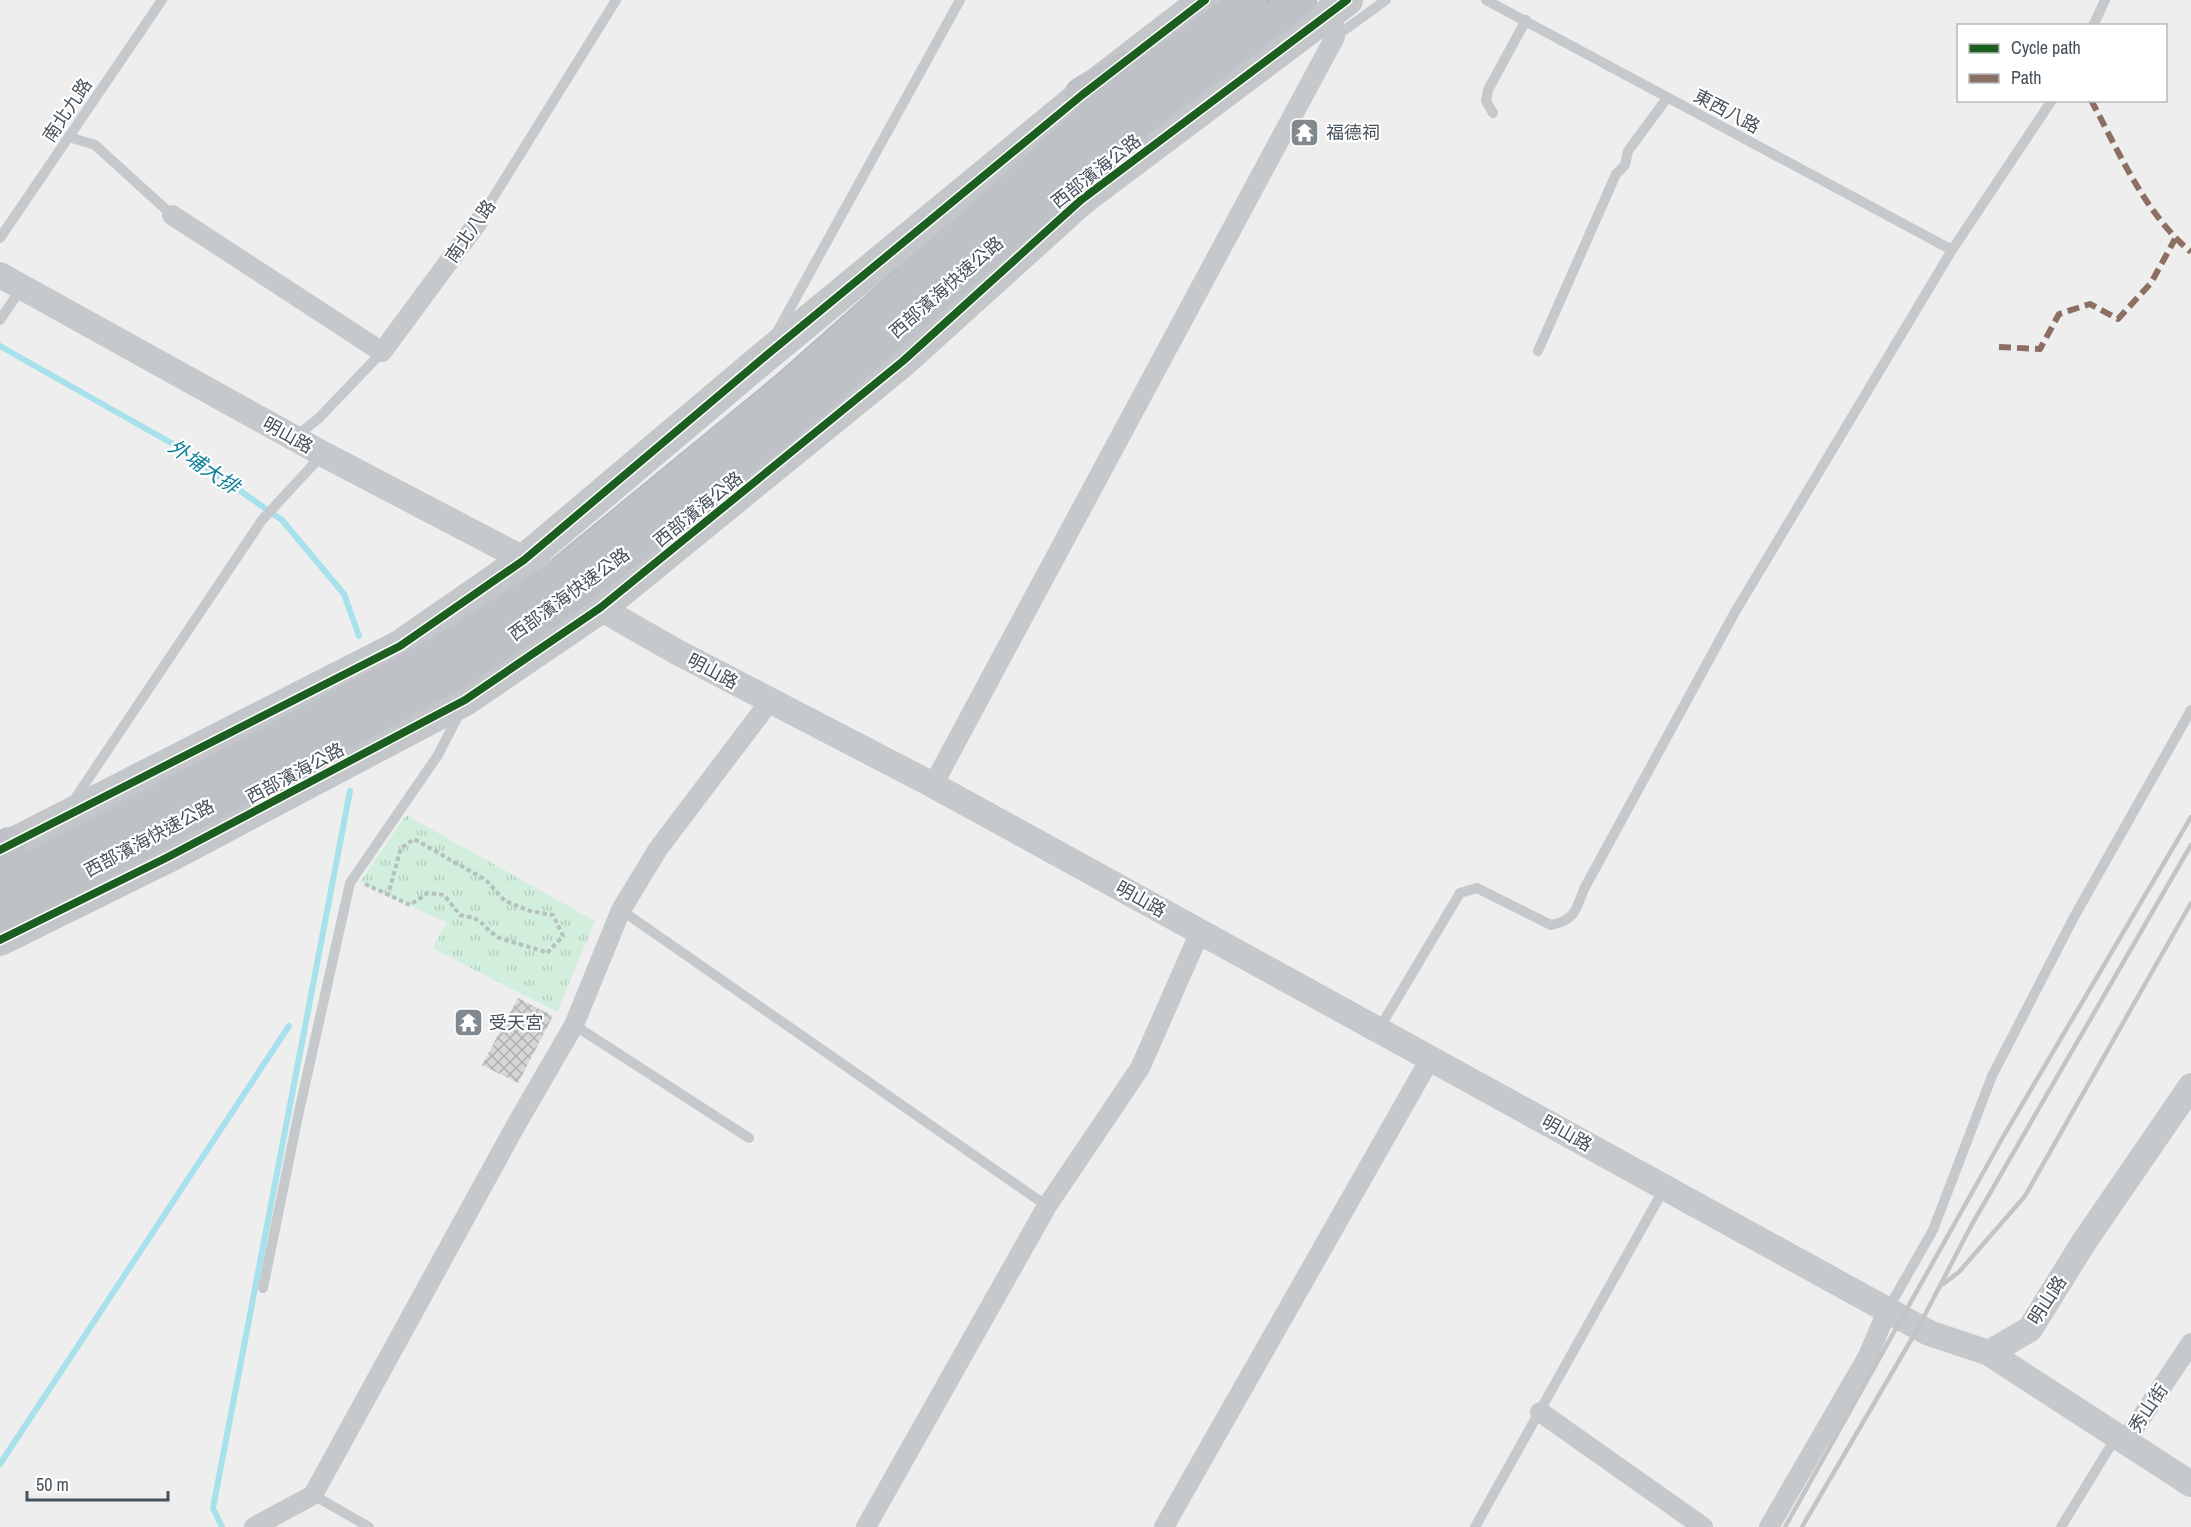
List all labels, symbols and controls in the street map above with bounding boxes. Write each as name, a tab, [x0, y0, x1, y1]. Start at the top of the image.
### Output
legend	[1957, 24, 2167, 102]
text: Cycle path	[2011, 35, 2081, 60]
text: Path	[2011, 65, 2041, 90]
street label: 南北九路	[37, 73, 97, 147]
street label: 東西八路	[1689, 83, 1765, 139]
temple icon: 福德祠	[1289, 116, 1321, 148]
place label: 福德祠	[1326, 120, 1380, 145]
street label: 西部濱海公路	[1046, 128, 1146, 214]
street label: 南北八路	[439, 194, 501, 268]
street label: 西部濱海快速公路	[883, 230, 1009, 344]
street label: 明山路	[258, 411, 318, 459]
water label: 外埔大排	[163, 432, 247, 501]
street label: 西部濱海公路	[648, 465, 748, 553]
street label: 西部濱海快速公路	[503, 542, 635, 646]
street label: 明山路	[683, 647, 743, 695]
street label: 西部濱海公路	[241, 737, 349, 809]
street label: 西部濱海快速公路	[80, 793, 218, 883]
street label: 明山路	[1111, 875, 1171, 923]
temple icon: 受天宮	[452, 1006, 484, 1038]
place label: 受天宮	[489, 1010, 543, 1035]
street label: 明山路	[1537, 1109, 1597, 1157]
street label: 明山路	[2022, 1271, 2072, 1329]
street label: 秀山街	[2123, 1379, 2173, 1437]
scale bar	[27, 1464, 168, 1502]
text: 50 m	[36, 1472, 69, 1497]

